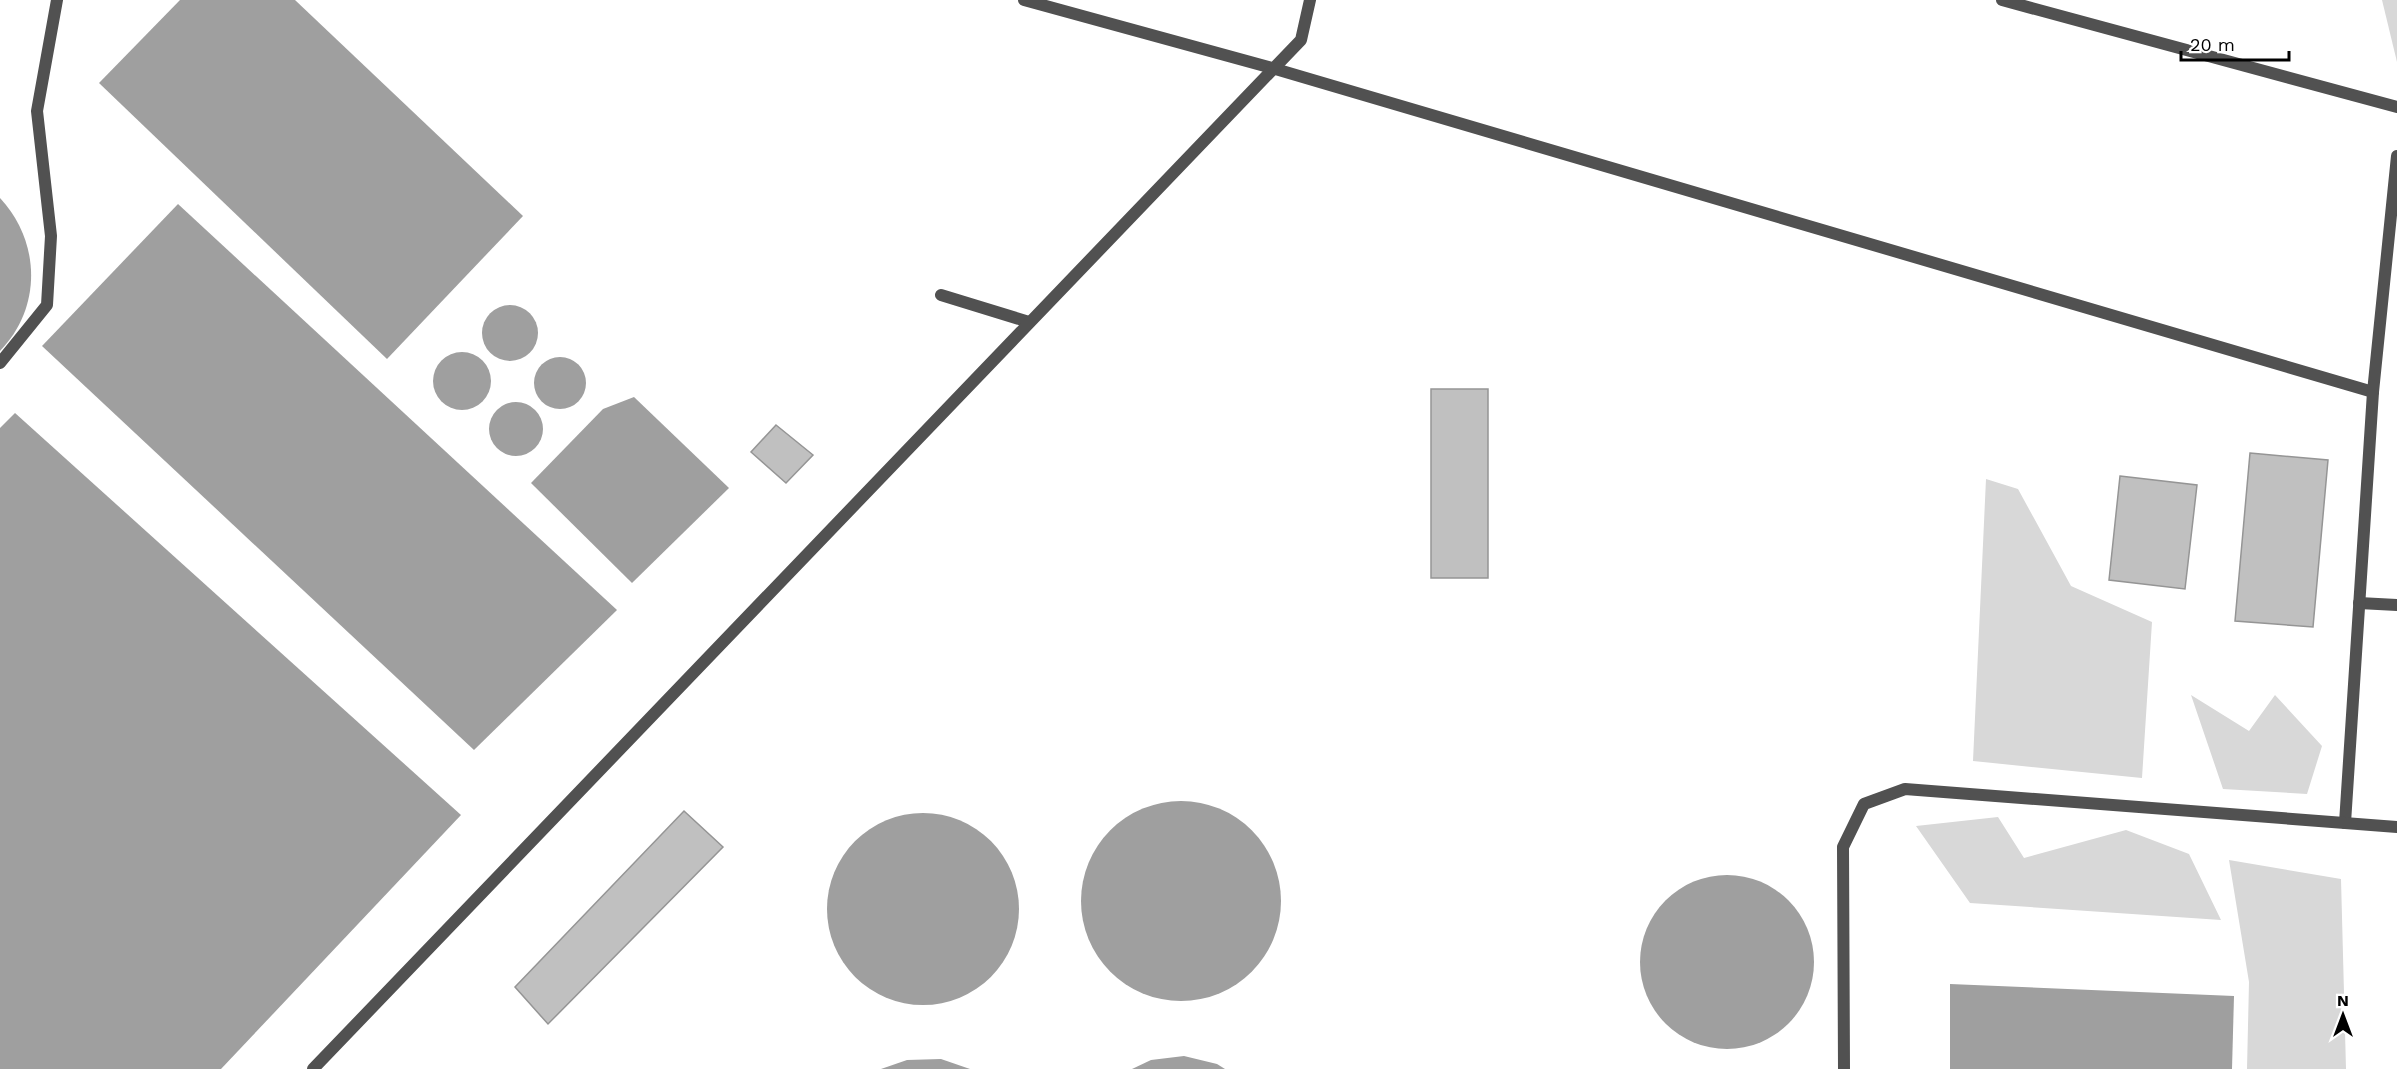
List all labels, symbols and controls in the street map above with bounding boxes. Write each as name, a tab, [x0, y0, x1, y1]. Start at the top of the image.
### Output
scale bar	[2181, 24, 2289, 62]
text: 20 m	[2190, 34, 2235, 55]
north arrow	[2313, 985, 2373, 1045]
text: N	[2337, 991, 2349, 1010]

